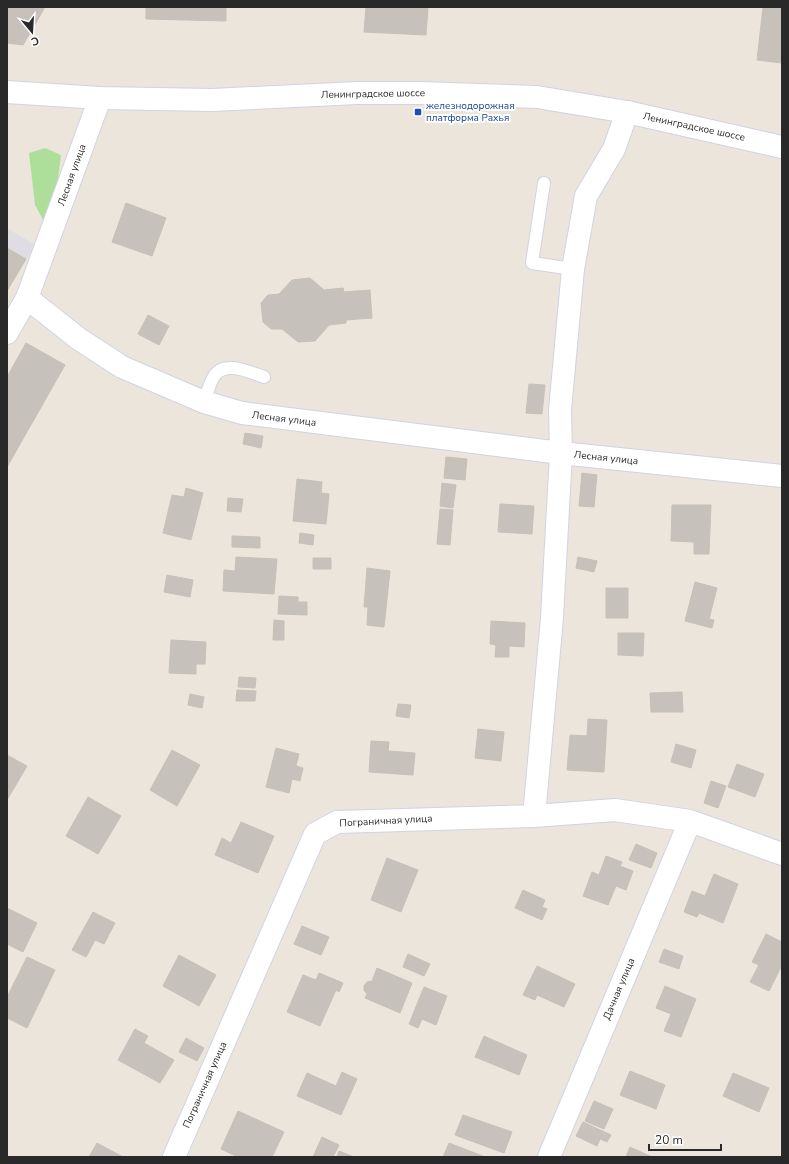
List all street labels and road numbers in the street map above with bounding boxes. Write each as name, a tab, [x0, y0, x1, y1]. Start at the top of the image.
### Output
street label: Ленинградское шоссе	[321, 86, 425, 102]
street label: Ленинградское шоссе	[642, 109, 746, 145]
street label: Лесная улица	[54, 142, 90, 208]
street label: Лесная улица	[251, 408, 317, 430]
street label: Лесная улица	[573, 448, 639, 468]
street label: Пограничная улица	[339, 812, 433, 830]
street label: Дачная улица	[600, 956, 638, 1022]
street label: Пограничная улица	[180, 1040, 230, 1130]

